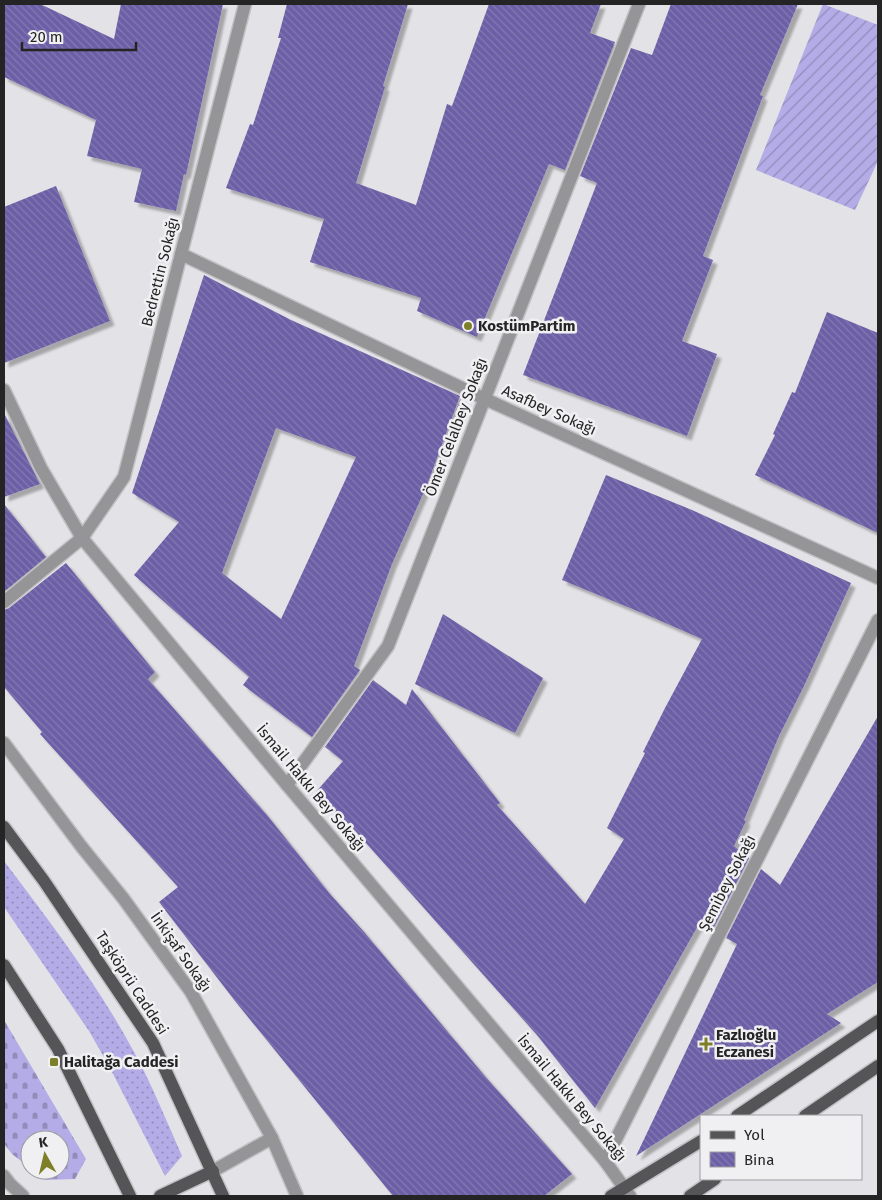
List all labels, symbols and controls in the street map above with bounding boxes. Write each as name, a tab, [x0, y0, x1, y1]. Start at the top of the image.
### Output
scale bar	[22, 20, 136, 52]
text: 20 m	[30, 28, 63, 46]
street label: Bedrettin Sokağı	[138, 215, 182, 329]
place label: KostümPartim	[478, 317, 575, 335]
marker: KostümPartim	[462, 320, 474, 332]
street label: Ömer Celalbey Sokağı	[421, 355, 491, 499]
street label: Asafbey Sokağı	[499, 381, 599, 439]
street label: İsmail Hakkı Bey Sokağı	[253, 721, 369, 855]
street label: Şemibey Sokağı	[695, 832, 759, 934]
street label: İnkişaf Sokağı	[147, 909, 215, 995]
street label: Taşköprü Caddesi	[92, 928, 172, 1038]
place label: Fazlıoğlu Eczanesi	[716, 1026, 776, 1061]
street label: İsmail Hakkı Bey Sokağı	[514, 1031, 630, 1165]
marker: Fazlıoğlu Eczanesi	[700, 1038, 712, 1050]
place label: Halitağa Caddesi	[64, 1053, 179, 1071]
marker: Halitağa Caddesi	[48, 1056, 60, 1068]
legend	[700, 1115, 862, 1180]
text: Yol	[744, 1126, 765, 1144]
north arrow	[20, 1130, 70, 1180]
text: K	[38, 1133, 50, 1152]
text: Bina	[744, 1151, 774, 1169]

